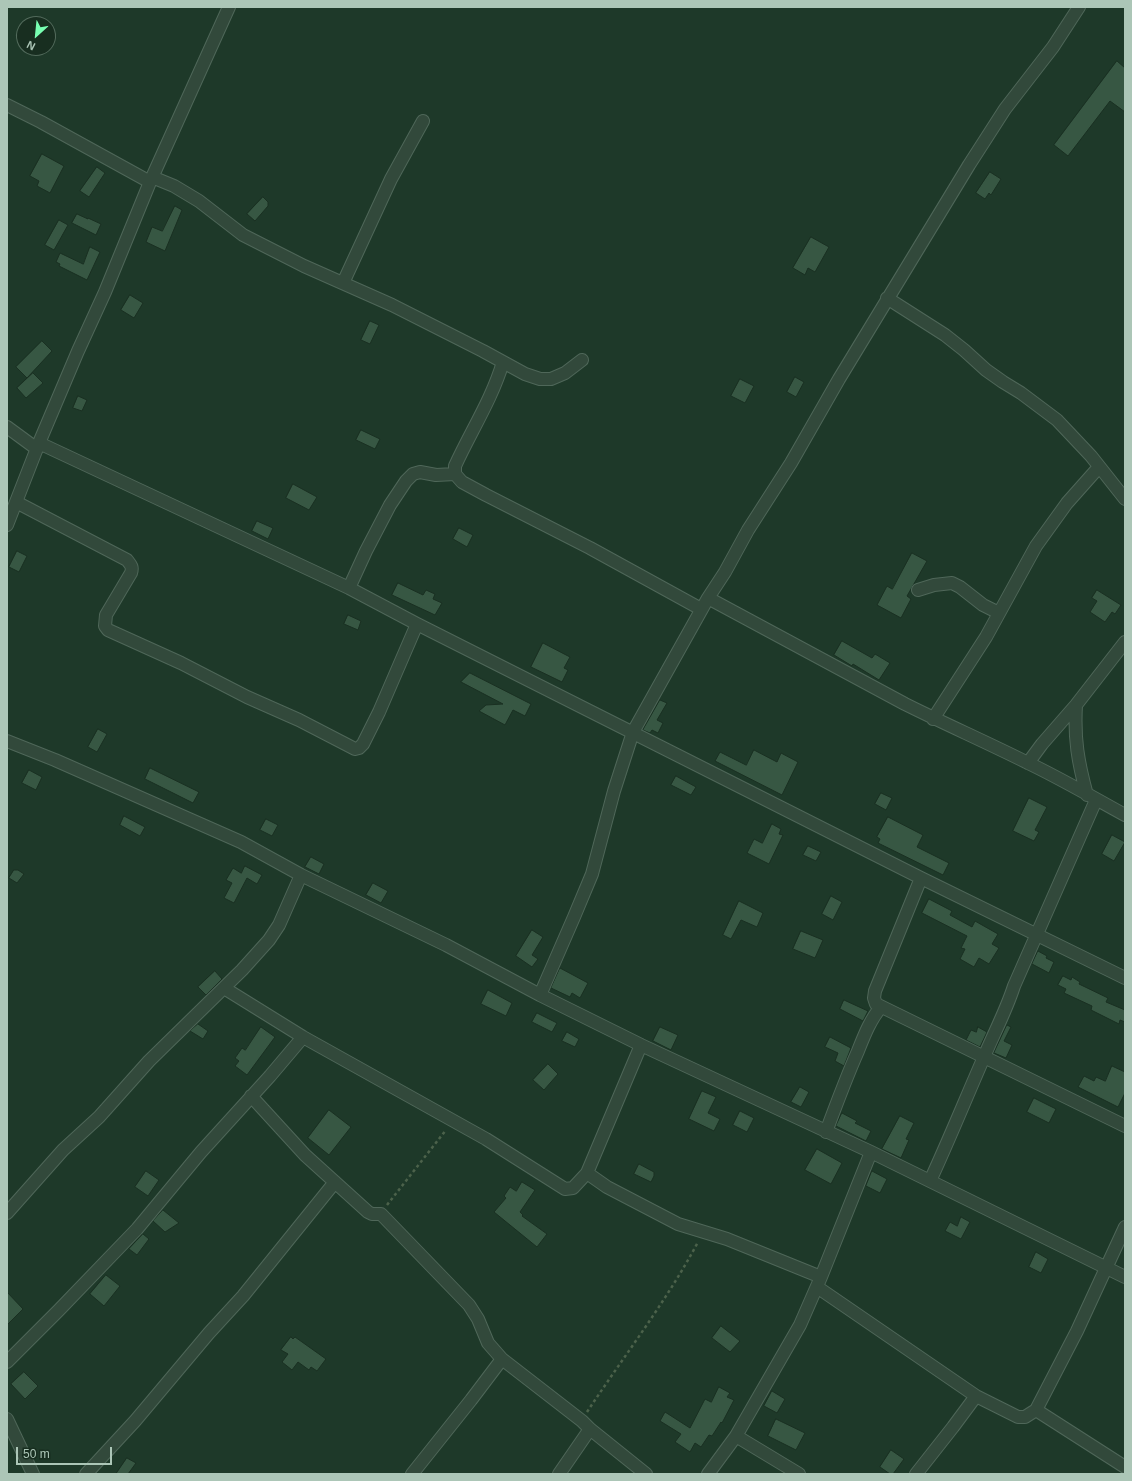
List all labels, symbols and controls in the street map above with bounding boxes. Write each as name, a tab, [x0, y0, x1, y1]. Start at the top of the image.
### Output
north arrow	[16, 16, 56, 56]
text: N	[25, 39, 37, 53]
scale bar	[18, 1439, 114, 1465]
text: 50 m	[23, 1447, 50, 1461]

